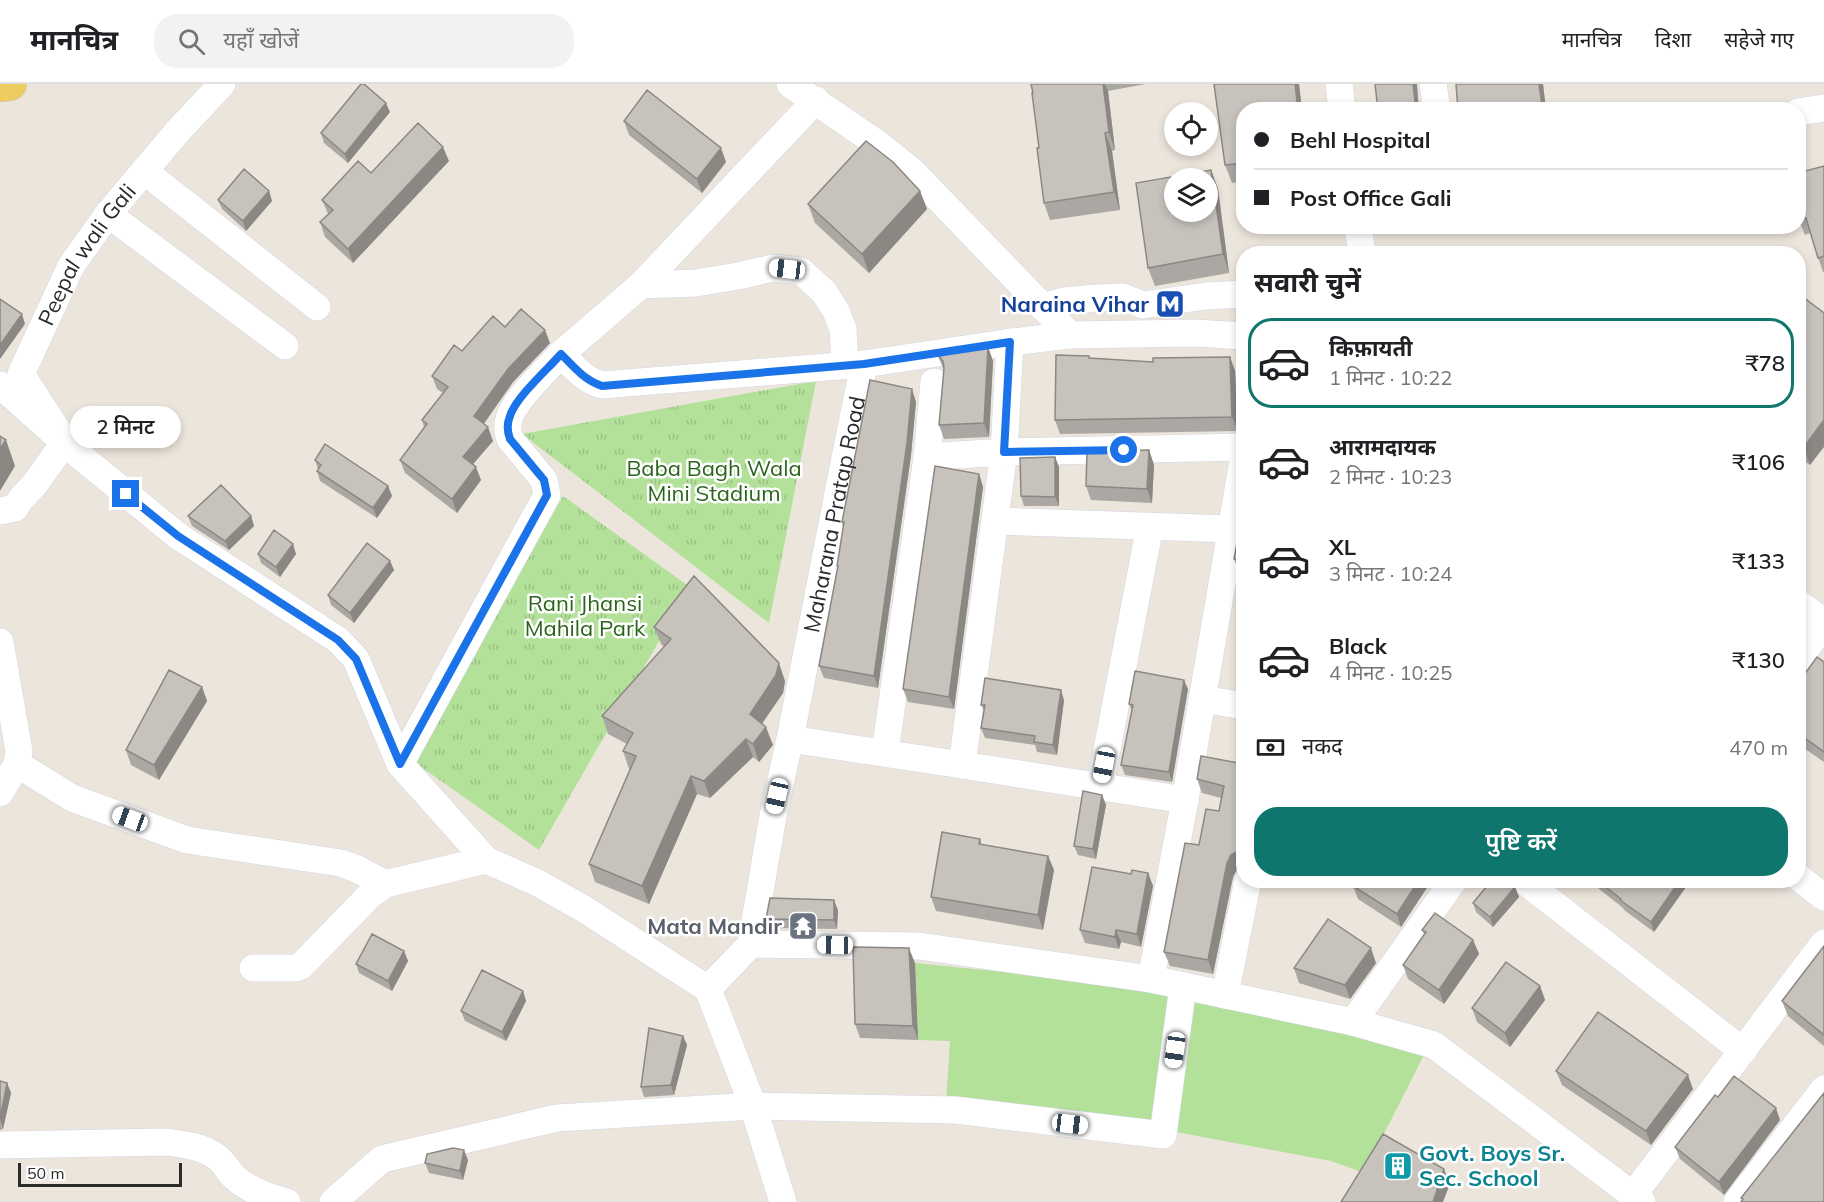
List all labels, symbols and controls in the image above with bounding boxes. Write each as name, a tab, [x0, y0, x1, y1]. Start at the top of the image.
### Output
search box	[154, 14, 574, 68]
text: मानचित्र	[30, 22, 118, 57]
icon: search	[175, 25, 208, 58]
text: यहाँ खोजें	[223, 26, 299, 54]
text: मानचित्र	[1562, 26, 1622, 52]
text: दिशा	[1655, 26, 1691, 52]
text: सहेजे गए	[1724, 26, 1794, 52]
map controls	[1164, 102, 1218, 222]
button: locate	[1164, 102, 1218, 156]
text: Behl Hospital	[1290, 126, 1430, 154]
button: layers	[1164, 168, 1218, 222]
street label: Peepal wali Gali	[31, 178, 142, 330]
text: Post Office Gali	[1290, 184, 1451, 212]
car	[768, 258, 806, 280]
text: सवारी चुनें	[1254, 265, 1361, 299]
metro station icon: Naraina Vihar	[1154, 288, 1186, 320]
place label: Naraina Vihar	[1001, 290, 1149, 318]
text: किफ़ायती	[1329, 334, 1413, 362]
icon: car	[1257, 336, 1311, 390]
text: ₹78	[1745, 349, 1785, 377]
text: 1 मिनट · 10:22	[1329, 365, 1452, 390]
street label: Maharana Pratap Road	[797, 394, 871, 635]
callout: 2 मिनट	[70, 407, 182, 449]
text: 2 मिनट	[97, 414, 154, 439]
text: आरामदायक	[1329, 433, 1436, 461]
icon: car	[1257, 435, 1311, 489]
route start	[1110, 436, 1137, 463]
text: ₹106	[1732, 448, 1785, 476]
park label: Baba Bagh Wala Mini Stadium	[626, 454, 802, 507]
text: 2 मिनट · 10:23	[1329, 464, 1452, 489]
route end	[112, 480, 139, 507]
text: XL	[1329, 533, 1356, 561]
icon: car	[1257, 534, 1311, 588]
text: ₹133	[1732, 547, 1785, 575]
text: 3 मिनट · 10:24	[1329, 561, 1452, 586]
park label: Rani Jhansi Mahila Park	[525, 589, 646, 642]
text: Black	[1329, 632, 1387, 660]
icon: car	[1257, 633, 1311, 687]
text: ₹130	[1732, 646, 1785, 674]
text: 4 मिनट · 10:25	[1329, 660, 1452, 685]
icon: cash	[1254, 731, 1287, 764]
text: नकद	[1302, 732, 1343, 760]
text: 470 m	[1729, 735, 1788, 760]
car	[1092, 746, 1116, 784]
car	[764, 776, 790, 816]
car	[110, 804, 150, 834]
button: पुष्टि करें	[1254, 807, 1788, 876]
temple icon: Mata Mandir	[787, 910, 819, 942]
place label: Mata Mandir	[647, 912, 782, 940]
car	[817, 936, 853, 954]
car	[1164, 1031, 1186, 1069]
car	[1051, 1113, 1089, 1135]
place label: Govt. Boys Sr. Sec. School	[1419, 1139, 1565, 1192]
building icon: Govt. Boys Sr. Sec. School	[1382, 1150, 1414, 1182]
scale bar	[18, 1160, 182, 1188]
text: 50 m	[27, 1163, 64, 1183]

